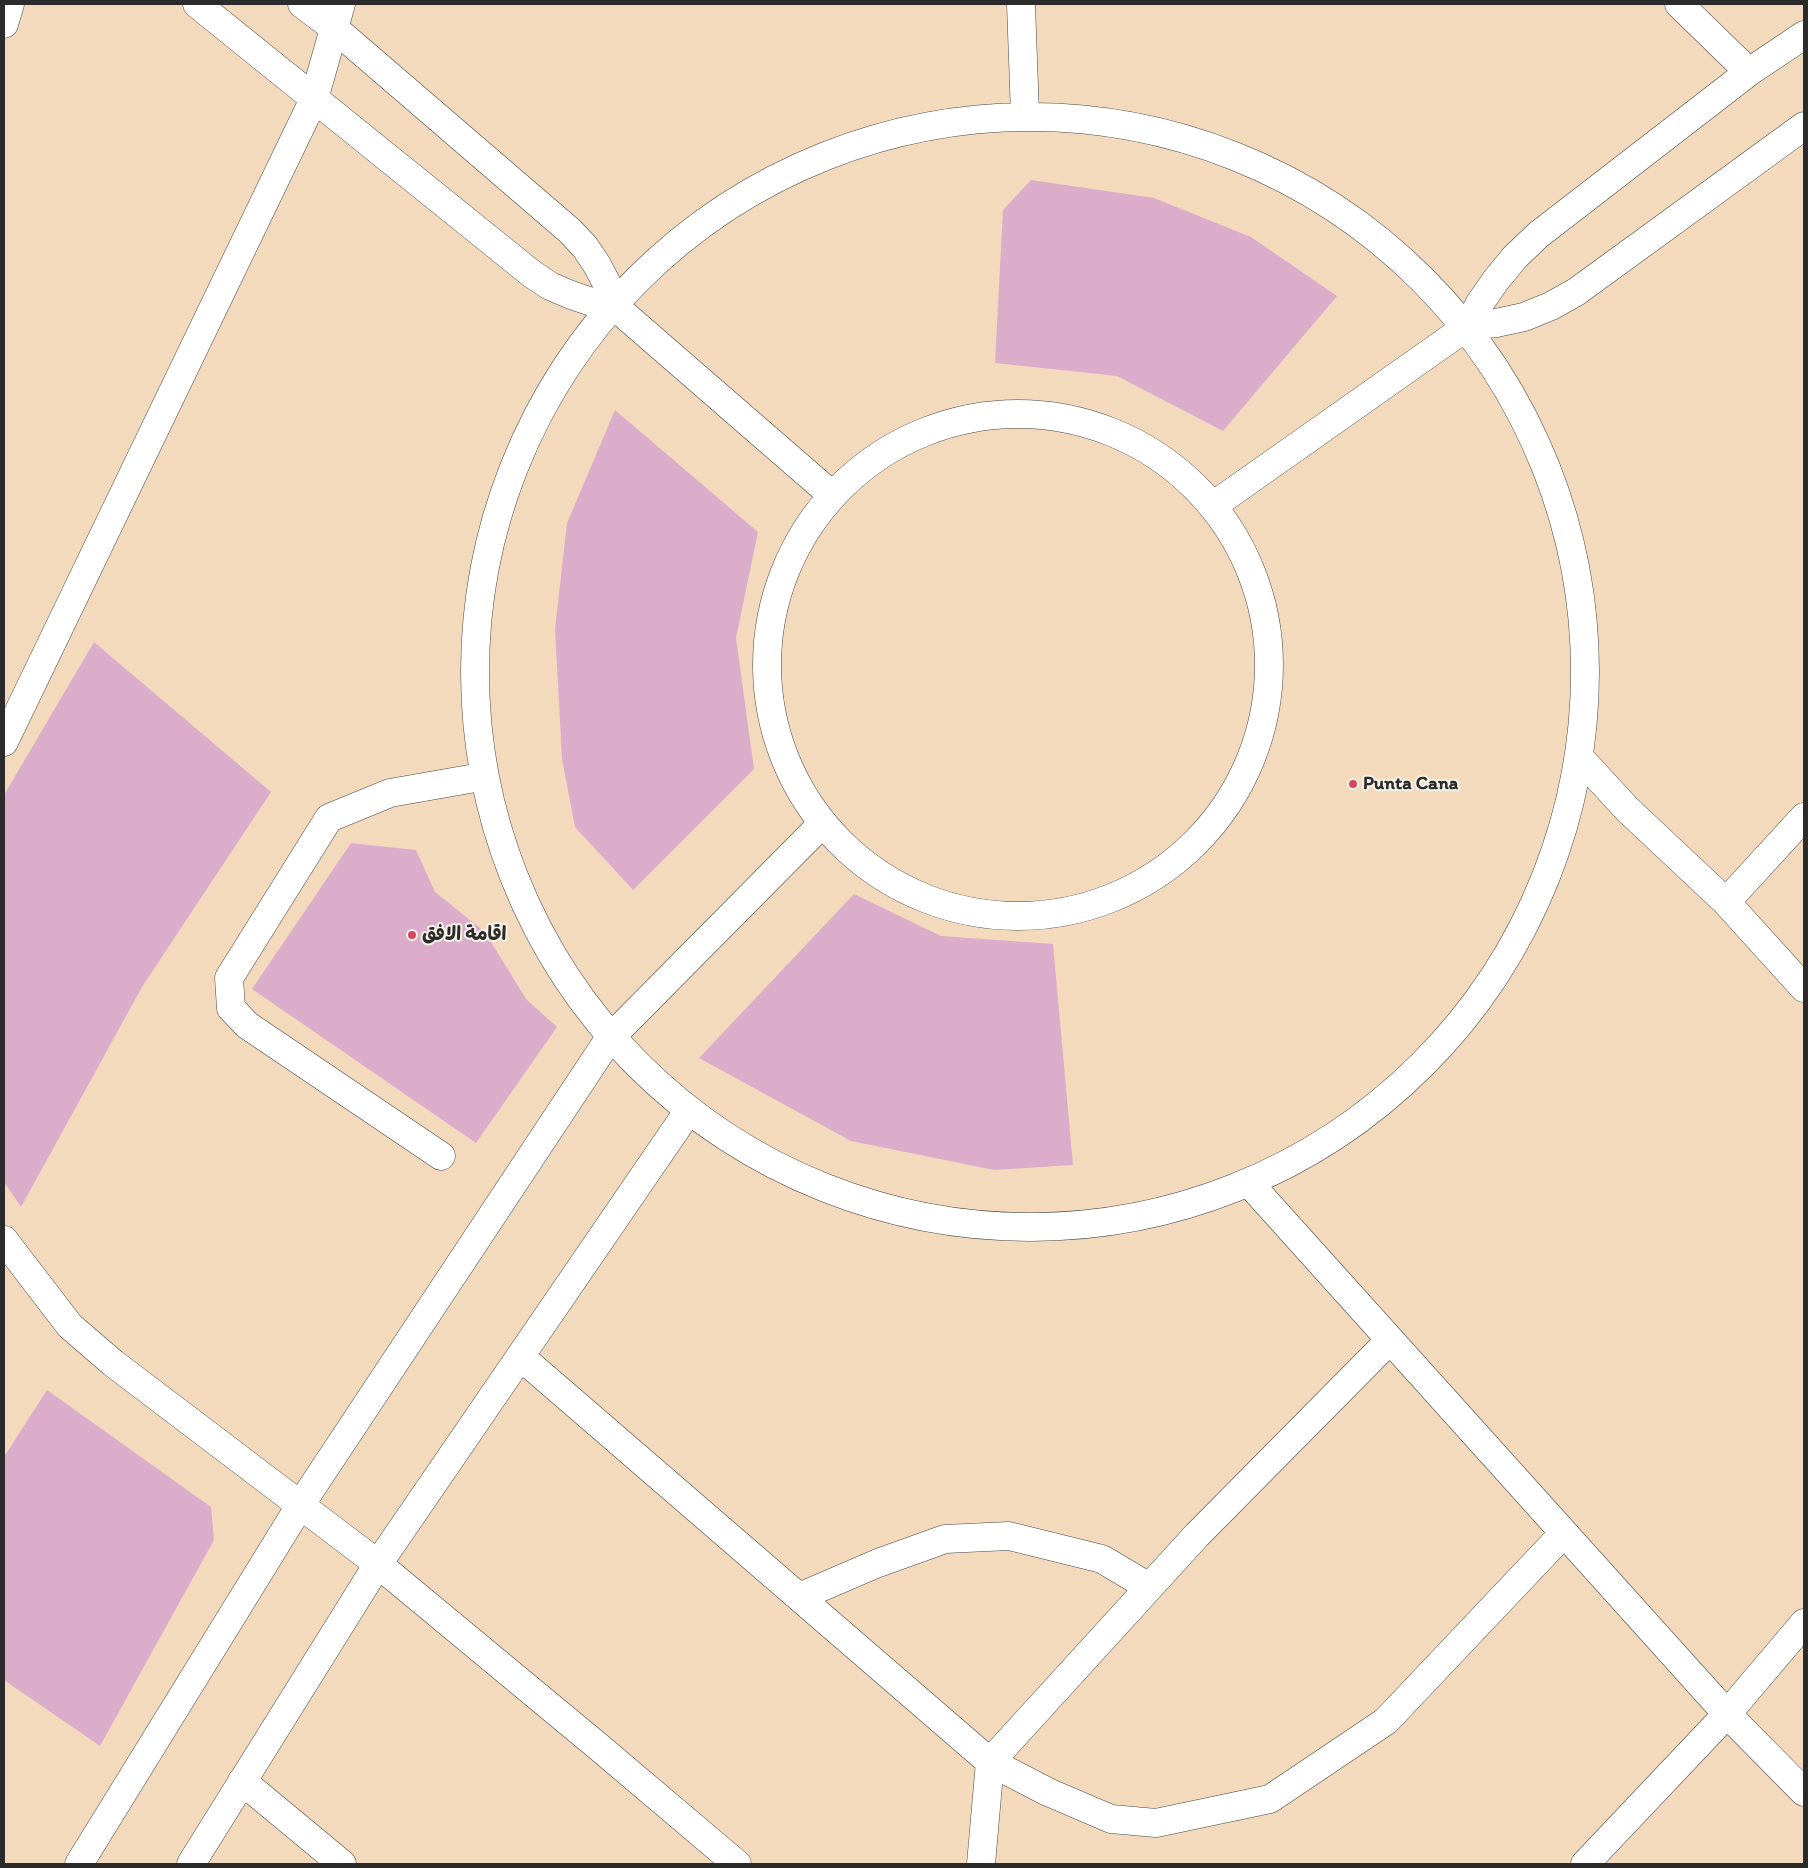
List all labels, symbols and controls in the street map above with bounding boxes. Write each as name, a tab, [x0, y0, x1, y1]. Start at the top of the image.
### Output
place label: Punta Cana	[1363, 773, 1458, 795]
marker: Punta Cana	[1347, 778, 1359, 790]
place label: اقامة الافق	[422, 924, 506, 946]
marker: اقامة الافق	[406, 929, 418, 941]

